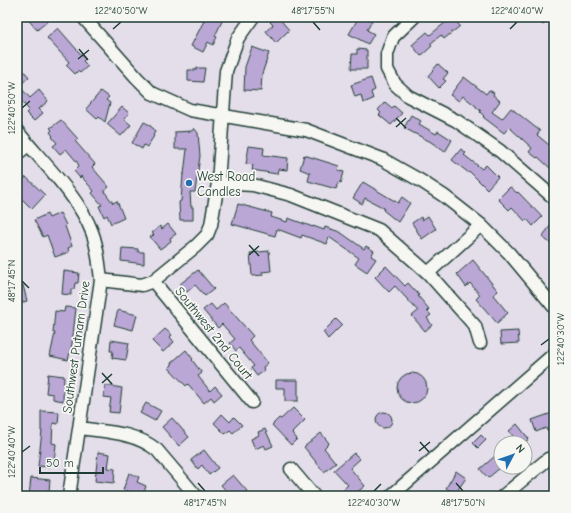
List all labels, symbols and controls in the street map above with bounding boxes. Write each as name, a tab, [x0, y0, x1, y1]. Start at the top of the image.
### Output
text: 122°40'50"W	[95, 5, 148, 17]
text: 48°17'55"N	[291, 5, 335, 17]
text: 122°40'40"W	[491, 5, 543, 17]
text: 122°40'50"W	[6, 81, 18, 134]
place label: West Road Candles	[197, 169, 255, 199]
marker: West Road Candles	[184, 178, 194, 188]
text: 48°17'45"N	[6, 260, 18, 302]
street label: Southwest Putnam Drive	[59, 279, 93, 414]
street label: Southwest 2nd Court	[172, 284, 257, 383]
text: 122°40'30"W	[555, 312, 567, 365]
text: 122°40'40"W	[6, 426, 18, 478]
north arrow	[493, 435, 533, 475]
text: N	[513, 442, 527, 456]
scale bar	[40, 449, 103, 475]
text: 50 m	[46, 456, 74, 470]
text: 48°17'45"N	[184, 497, 226, 509]
text: 122°40'30"W	[348, 497, 401, 509]
text: 48°17'50"N	[441, 497, 485, 509]

